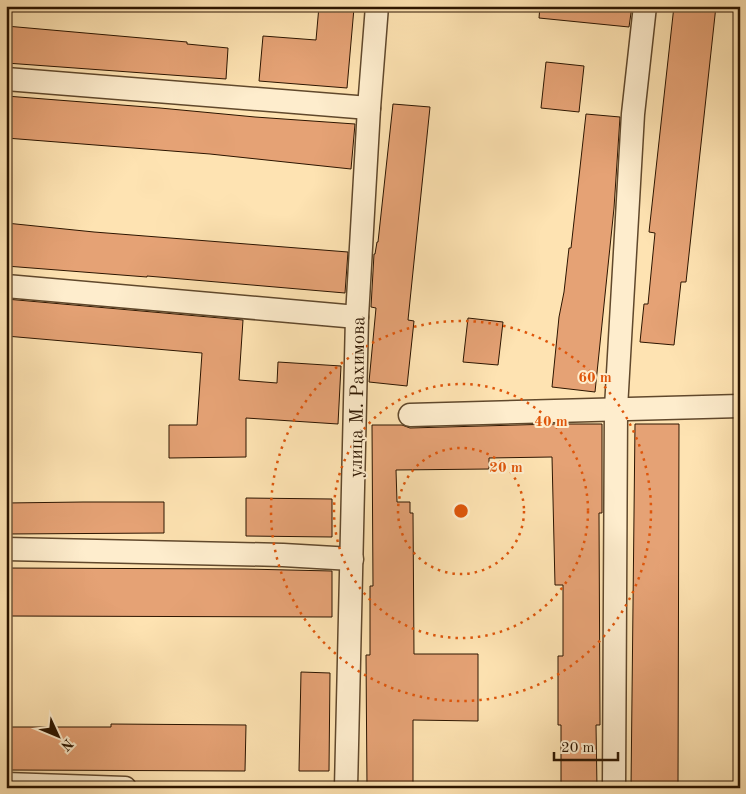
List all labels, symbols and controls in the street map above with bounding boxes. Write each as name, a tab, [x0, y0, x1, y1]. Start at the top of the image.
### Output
street label: улица М. Рахимова	[348, 315, 369, 478]
text: 60 m	[578, 371, 612, 386]
text: 40 m	[534, 415, 568, 430]
text: 20 m	[489, 461, 523, 476]
centre of rings	[452, 502, 470, 520]
north arrow	[32, 712, 82, 762]
scale bar	[554, 729, 617, 761]
text: N	[58, 736, 75, 753]
text: 20 m	[561, 741, 595, 756]

